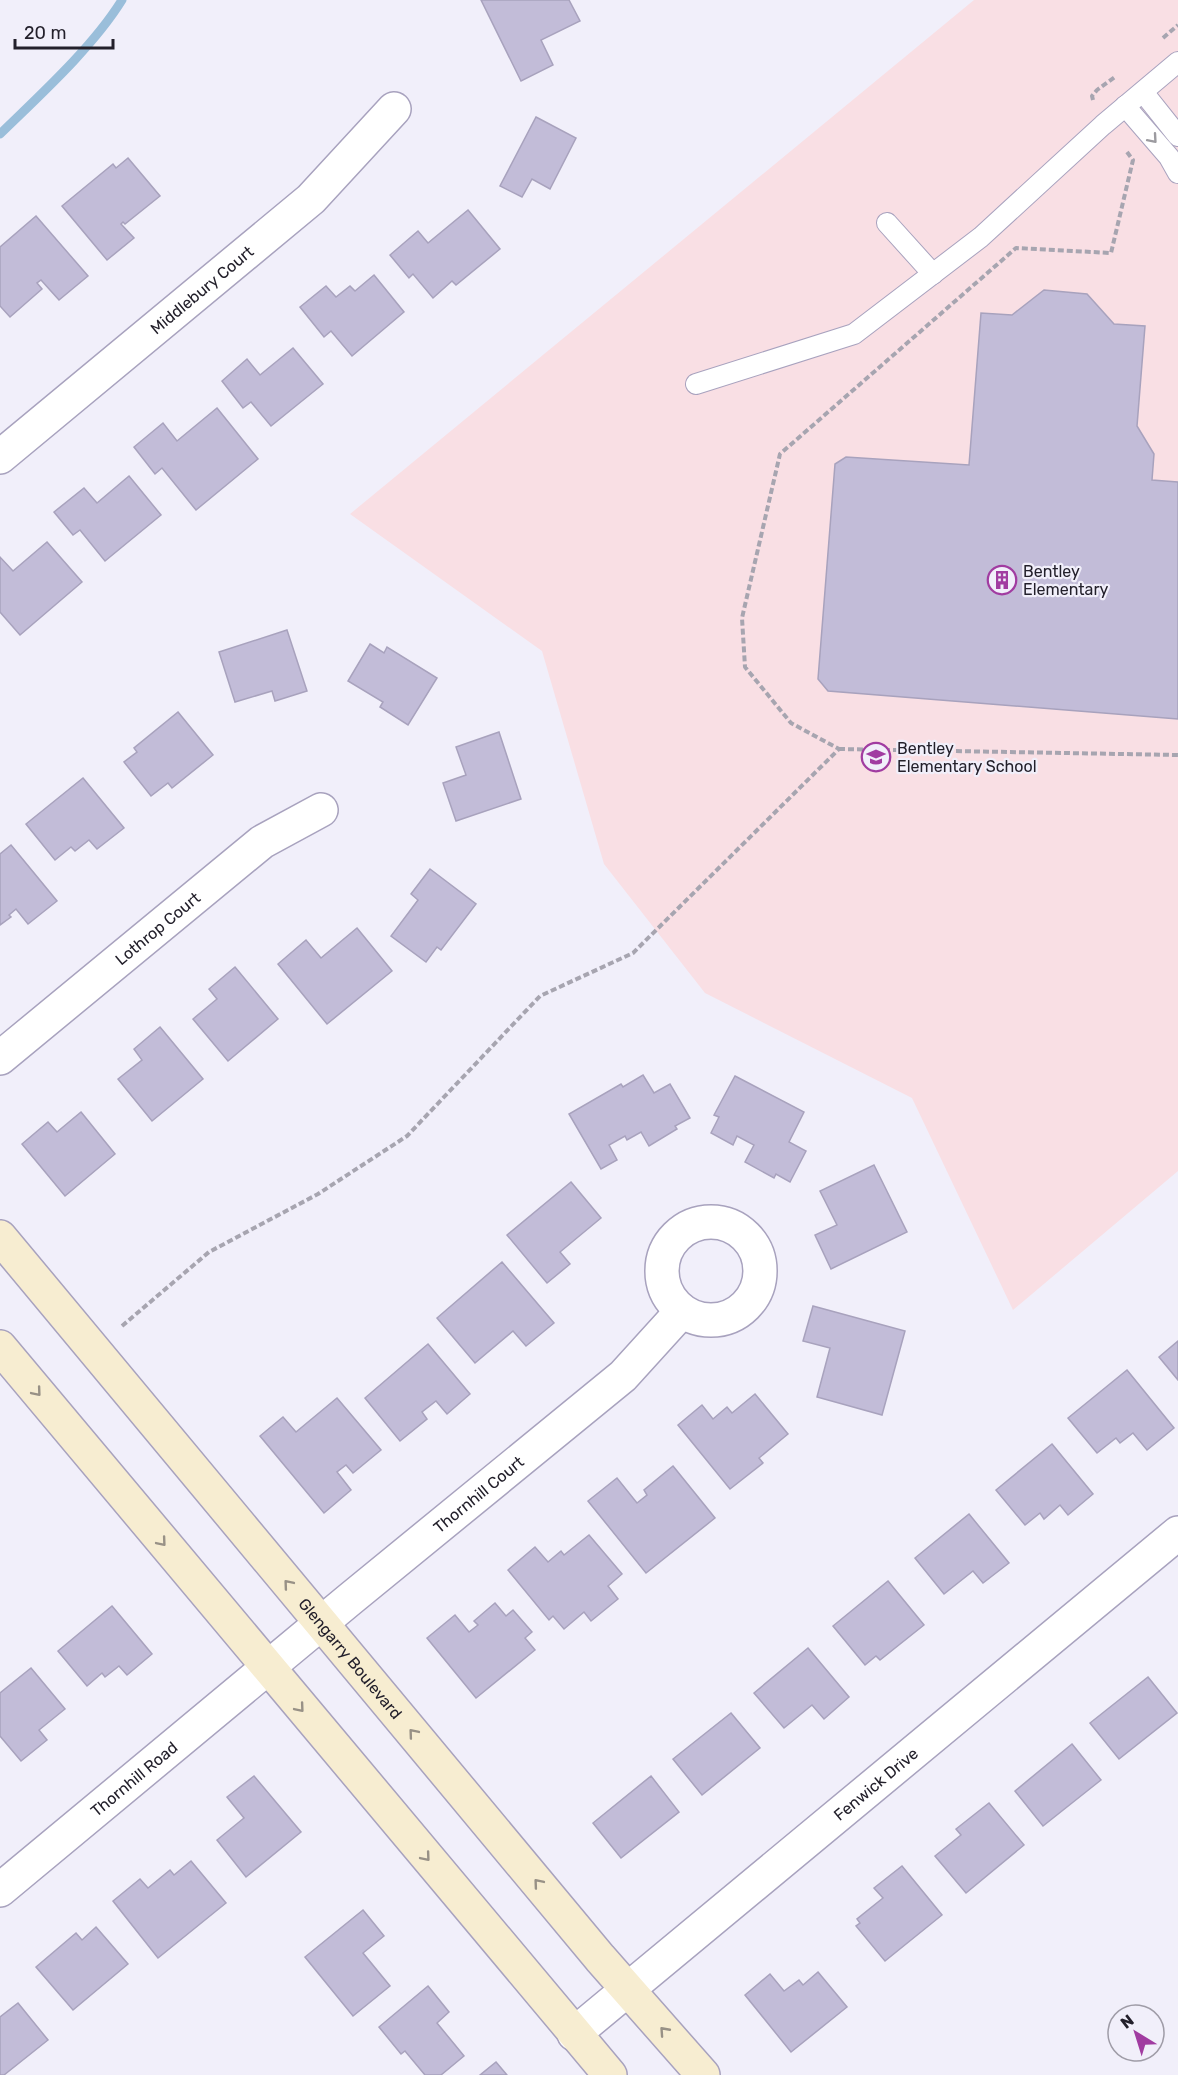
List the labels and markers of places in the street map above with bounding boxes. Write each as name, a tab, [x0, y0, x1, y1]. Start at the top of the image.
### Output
place label: Bentley Elementary	[1023, 562, 1108, 599]
building icon: Bentley Elementary	[986, 564, 1018, 596]
place label: Bentley Elementary School	[897, 739, 1037, 776]
school or university icon: Bentley Elementary School	[860, 741, 892, 773]

